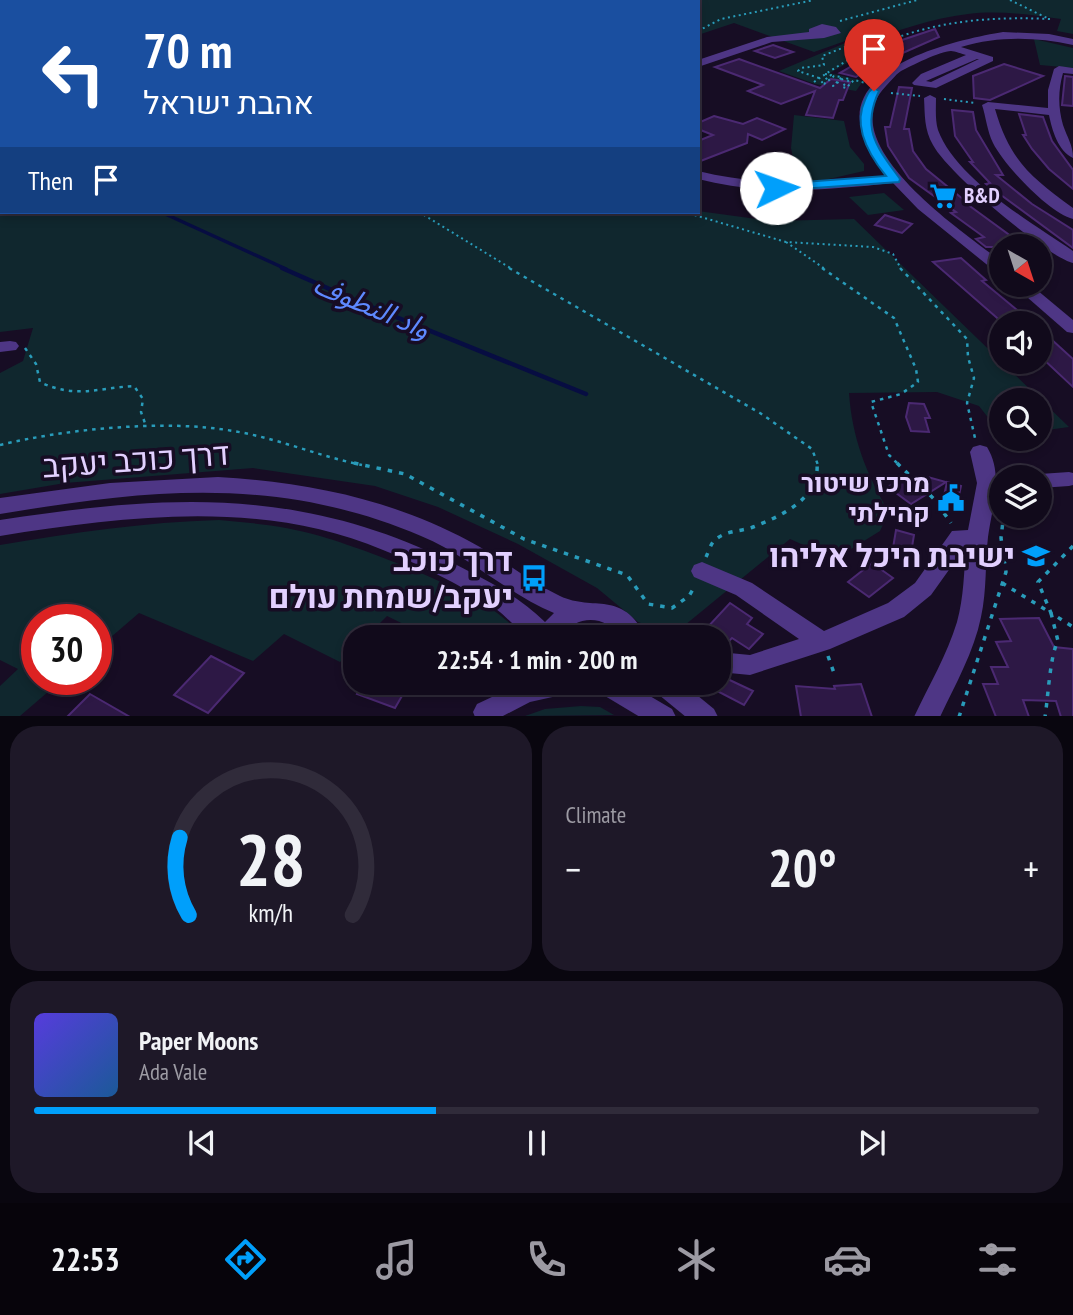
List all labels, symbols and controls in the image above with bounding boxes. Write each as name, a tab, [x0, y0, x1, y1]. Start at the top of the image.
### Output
text: 70 m	[143, 18, 232, 82]
pin	[844, 19, 904, 91]
icon: left	[28, 28, 119, 119]
icon: arrive	[855, 30, 893, 68]
text: אהבת ישראל	[143, 81, 314, 123]
position arrow	[739, 151, 813, 225]
icon: arrive	[87, 161, 125, 199]
text: Then	[28, 164, 73, 197]
supermarket icon: B&D	[928, 181, 958, 211]
place label: B&D	[964, 182, 1000, 209]
north arrow	[989, 234, 1052, 298]
map controls	[989, 234, 1052, 528]
water label: واد النطوف	[309, 265, 436, 347]
button: sound	[989, 311, 1052, 374]
button: search	[989, 388, 1052, 451]
street label: דרך כוכב יעקב	[41, 432, 231, 486]
button: layers	[989, 465, 1052, 528]
place label: מרכז שיטור קהילתי	[801, 466, 930, 529]
public building icon: מרכז שיטור קהילתי	[936, 483, 966, 513]
place label: ישיבת היכל אליהו	[769, 534, 1015, 576]
place label: דרך כוכב יעקב/שמחת עולם	[268, 538, 513, 617]
school or university icon: ישיבת היכל אליהו	[1021, 541, 1051, 571]
bus stop icon: דרך כוכב יעקב/שמחת עולם	[519, 563, 549, 593]
speed limit sign: 30	[21, 604, 112, 695]
text: 22:54 · 1 min · 200 m	[437, 643, 637, 676]
text: Climate	[566, 800, 626, 829]
text: 28	[236, 811, 306, 905]
text: 20°	[768, 834, 837, 901]
text: −	[566, 844, 581, 893]
text: +	[1023, 844, 1039, 893]
text: km/h	[249, 896, 293, 928]
text: Paper Moons	[139, 1024, 258, 1057]
text: Ada Vale	[139, 1057, 207, 1086]
icon: previous	[183, 1124, 221, 1162]
icon: pause	[518, 1124, 556, 1162]
icon: next	[853, 1124, 891, 1162]
icon: directions	[221, 1235, 270, 1284]
icon: music	[372, 1235, 421, 1284]
icon: phone	[522, 1235, 571, 1284]
icon: climate	[672, 1235, 721, 1284]
icon: car	[823, 1235, 872, 1284]
icon: filters	[973, 1235, 1022, 1284]
text: 22:53	[51, 1238, 120, 1280]

